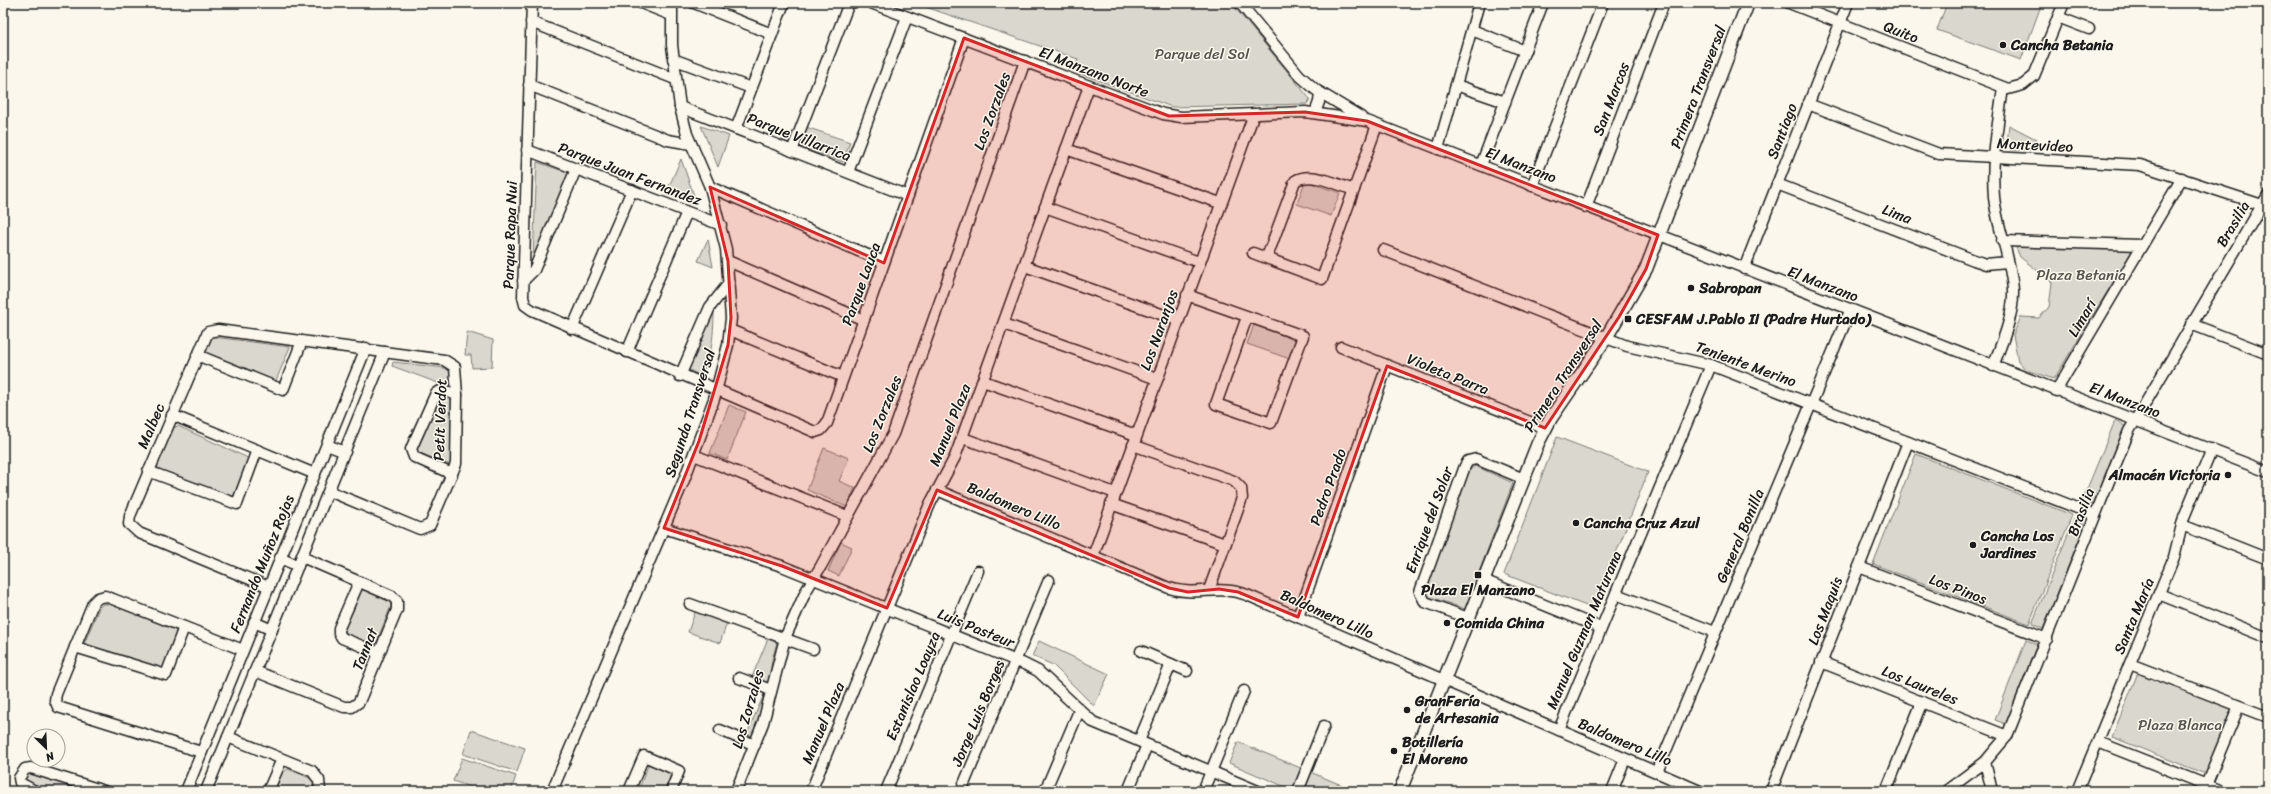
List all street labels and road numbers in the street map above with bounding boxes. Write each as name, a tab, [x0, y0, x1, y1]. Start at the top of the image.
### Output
street label: Quito	[1879, 13, 1923, 51]
street label: Primera Transversal	[1663, 21, 1734, 152]
street label: El Manzano Norte	[1035, 39, 1153, 105]
street label: San Marcos	[1585, 58, 1637, 140]
street label: Los Zorzales	[966, 68, 1018, 154]
street label: Santiago	[1759, 99, 1805, 163]
street label: Parque Villarrica	[743, 105, 855, 169]
street label: Montevideo	[1996, 130, 2074, 160]
street label: Parque Juan Fernandez	[554, 135, 706, 214]
street label: El Manzano	[1482, 140, 1561, 191]
street label: Parque Rapa Nui	[495, 180, 525, 289]
street label: Brasilia	[2209, 195, 2257, 252]
street label: Lima	[1878, 196, 1916, 232]
street label: Parque Lauca	[834, 238, 888, 329]
street label: El Manzano	[1784, 259, 1863, 310]
street label: Los Naranjos	[1132, 286, 1186, 374]
street label: Limarí	[2060, 292, 2105, 342]
street label: Primera Transversal	[1517, 314, 1610, 438]
street label: Teniente Merino	[1692, 334, 1801, 394]
street label: Segunda Transversal	[657, 345, 723, 481]
street label: Violeta Parra	[1403, 346, 1493, 402]
street label: Los Zorzales	[855, 371, 909, 457]
street label: El Manzano	[2086, 375, 2165, 426]
street label: Petit Verdot	[426, 378, 454, 462]
street label: Manuel Plaza	[922, 379, 978, 470]
street label: Malbec	[130, 399, 172, 453]
street label: Pedro Prado	[1302, 444, 1354, 529]
street label: Enrique del Solar	[1398, 462, 1461, 577]
street label: Baldomero Lillo	[963, 474, 1066, 538]
street label: General Bonilla	[1708, 484, 1772, 587]
street label: Brasilia	[2060, 484, 2102, 540]
street label: Fernando Muñoz Rojas	[222, 490, 302, 637]
street label: Manuel Guzman Maturana	[1539, 546, 1629, 713]
street label: Los Pinos	[1925, 566, 1991, 612]
street label: Los Maquis	[1800, 572, 1850, 649]
street label: Santa María	[2106, 573, 2162, 658]
street label: Baldomero Lillo	[1276, 582, 1379, 646]
street label: Luis Pasteur	[934, 601, 1019, 656]
street label: Tannat	[345, 623, 386, 674]
street label: Estanislao Loayza	[878, 627, 948, 745]
street label: Jorge Luis Borges	[943, 655, 1012, 771]
street label: Los Laureles	[1878, 658, 1962, 712]
street label: Los Zorzales	[724, 666, 772, 752]
street label: Manuel Plaza	[794, 678, 852, 768]
street label: Baldomero Lillo	[1574, 710, 1677, 774]

